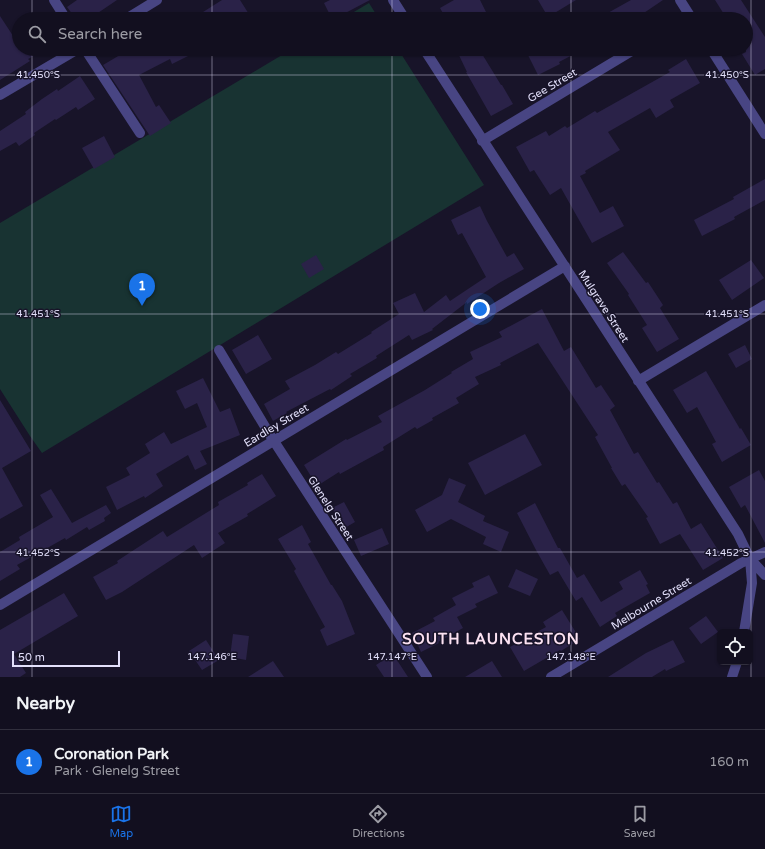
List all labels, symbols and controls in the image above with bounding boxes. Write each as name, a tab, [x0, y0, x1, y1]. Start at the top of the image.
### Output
search box	[12, 12, 753, 56]
icon: search	[26, 23, 48, 45]
text: Search here	[58, 25, 142, 43]
street label: Gee Street	[525, 66, 579, 105]
text: 41.450°S	[16, 69, 60, 81]
text: 41.450°S	[705, 69, 749, 81]
street label: Mulgrave Street	[575, 268, 632, 345]
pin: 1	[129, 273, 155, 306]
your location	[470, 299, 490, 319]
text: 41.451°S	[16, 308, 60, 320]
text: 41.451°S	[705, 308, 749, 320]
street label: Eardley Street	[242, 401, 311, 450]
street label: Glenelg Street	[305, 474, 356, 543]
text: 41.452°S	[16, 547, 60, 559]
text: 41.452°S	[705, 547, 749, 559]
street label: Melbourne Street	[609, 574, 694, 632]
map controls	[717, 629, 753, 665]
button: locate	[717, 629, 753, 665]
district label: SOUTH LAUNCESTON	[402, 630, 580, 648]
scale bar	[12, 649, 120, 668]
text: 50 m	[18, 651, 45, 664]
text: 147.146°E	[187, 651, 237, 663]
text: 147.147°E	[367, 651, 417, 663]
text: 147.148°E	[546, 651, 596, 663]
text: Nearby	[16, 693, 75, 714]
text: Coronation Park	[54, 745, 169, 763]
text: 1	[25, 754, 33, 770]
text: 160 m	[709, 754, 749, 770]
text: Park · Glenelg Street	[54, 763, 180, 779]
tab: Map	[109, 803, 133, 840]
tab: Directions	[352, 803, 405, 840]
tab: Saved	[624, 803, 656, 840]

